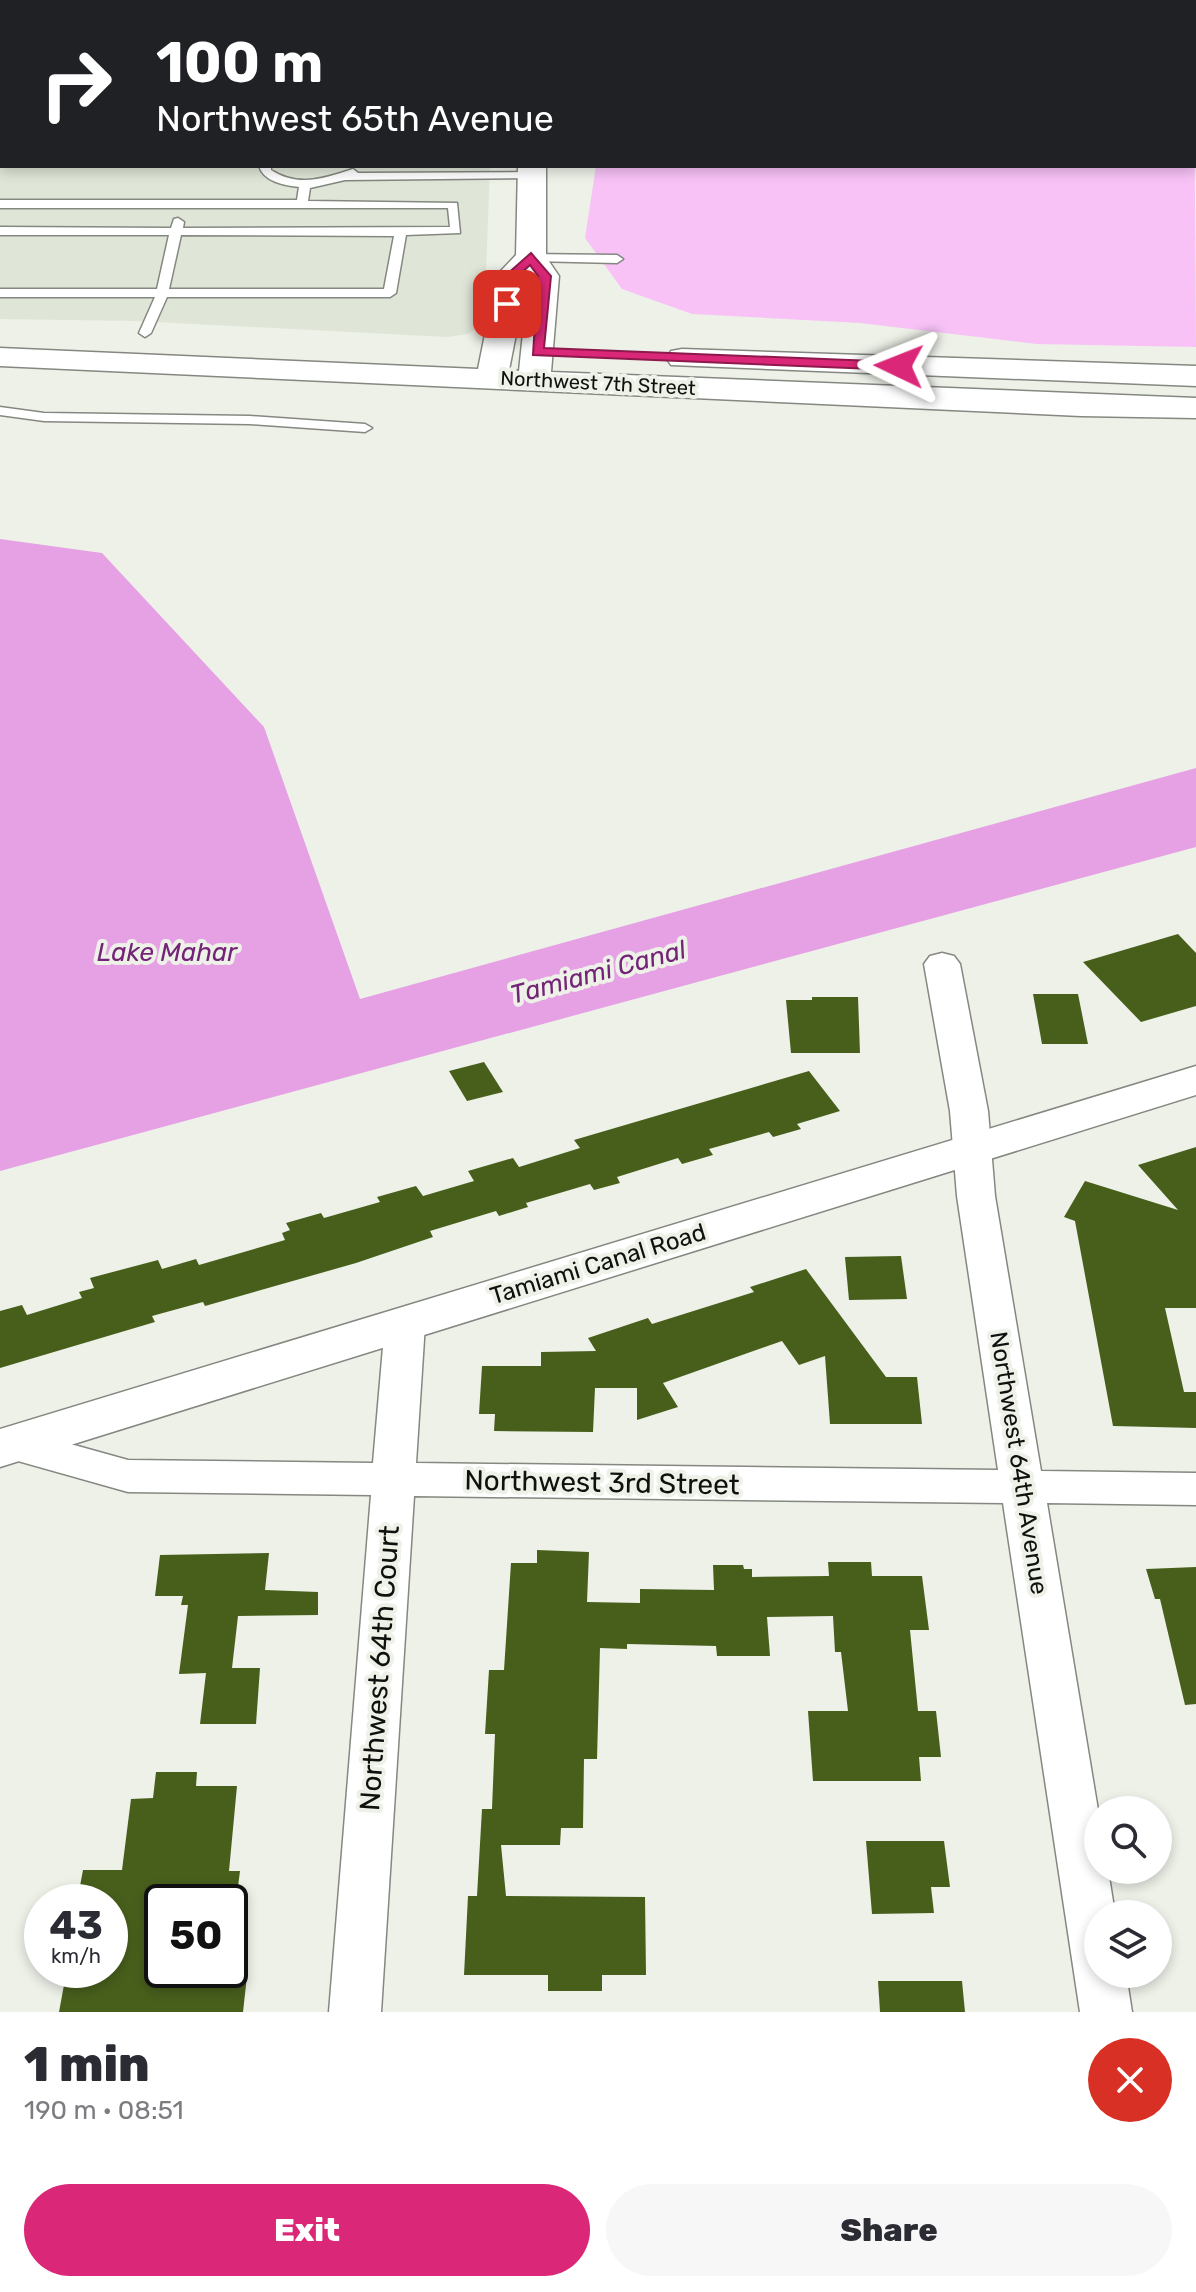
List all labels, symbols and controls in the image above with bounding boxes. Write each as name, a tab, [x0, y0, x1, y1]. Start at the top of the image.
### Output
text: 100 m	[156, 30, 323, 96]
icon: right	[24, 32, 128, 136]
text: Northwest 65th Avenue	[156, 97, 554, 140]
pin	[473, 270, 541, 338]
icon: arrive	[485, 282, 529, 326]
position arrow	[857, 324, 941, 408]
street label: Northwest 7th Street	[500, 366, 697, 400]
water label: Tamiami Canal	[507, 934, 690, 1011]
water label: Lake Mahar	[97, 937, 238, 968]
street label: Tamiami Canal Road	[487, 1218, 709, 1310]
street label: Northwest 64th Avenue	[984, 1329, 1054, 1597]
street label: Northwest 3rd Street	[464, 1464, 740, 1501]
street label: Northwest 64th Court	[353, 1524, 406, 1812]
map controls	[1084, 1796, 1172, 1988]
button: search	[1084, 1796, 1172, 1884]
speed limit sign: 50	[144, 1884, 248, 1988]
button: layers	[1084, 1900, 1172, 1988]
text: 43	[49, 1902, 103, 1949]
text: km/h	[51, 1944, 101, 1968]
text: 1 min	[24, 2036, 150, 2093]
button: close	[1088, 2038, 1172, 2122]
text: 190 m · 08:51	[24, 2095, 184, 2126]
button: Exit	[24, 2184, 590, 2276]
button: Share	[606, 2184, 1172, 2276]

